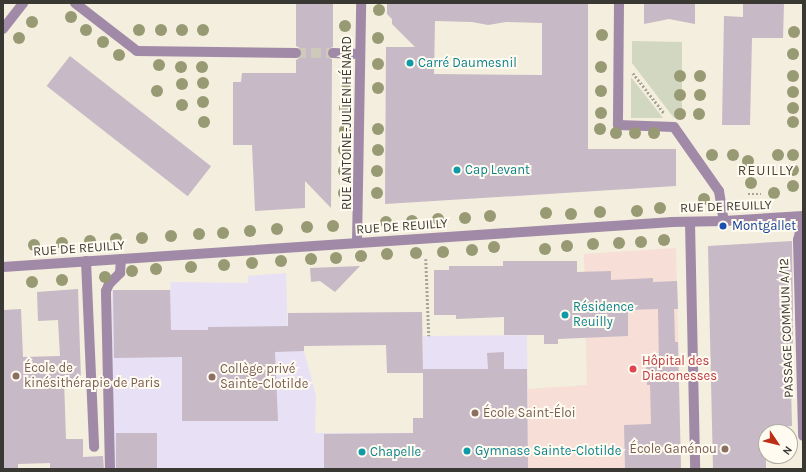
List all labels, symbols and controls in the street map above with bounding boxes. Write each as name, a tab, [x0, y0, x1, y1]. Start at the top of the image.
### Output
street label: RUE ANTOINE-JULIEN HÉNARD	[339, 36, 355, 210]
place label: Carré Daumesnil	[418, 55, 517, 71]
marker: Carré Daumesnil	[405, 58, 415, 68]
place label: Cap Levant	[465, 162, 530, 178]
district label: REUILLY	[738, 163, 794, 179]
marker: Cap Levant	[452, 165, 462, 175]
street label: RUE DE REUILLY	[680, 198, 772, 216]
street label: RUE DE REUILLY	[356, 216, 448, 238]
place label: Montgallet	[732, 218, 796, 234]
marker: Montgallet	[717, 220, 729, 232]
street label: RUE DE REUILLY	[33, 238, 125, 260]
street label: PASSAGE COMMUN A/12	[777, 258, 797, 398]
place label: Résidence Reuilly	[573, 300, 634, 331]
marker: Résidence Reuilly	[560, 310, 570, 320]
place label: Hôpital des Diaconesses	[642, 354, 717, 385]
place label: École de kinésithérapie de Paris	[24, 361, 160, 392]
place label: Collège privé Sainte-Clotilde	[220, 362, 308, 393]
marker: Hôpital des Diaconesses	[627, 363, 639, 375]
marker: École de kinésithérapie de Paris	[11, 371, 21, 381]
marker: Collège privé Sainte-Clotilde	[207, 372, 217, 382]
place label: École Saint-Éloi	[483, 405, 576, 421]
marker: École Saint-Éloi	[470, 408, 480, 418]
north arrow	[758, 424, 798, 464]
place label: École Ganénou	[630, 441, 717, 457]
place label: Gymnase Sainte-Clotilde	[475, 443, 621, 459]
place label: Chapelle	[370, 444, 421, 460]
marker: École Ganénou	[720, 444, 730, 454]
text: N	[780, 444, 795, 458]
marker: Gymnase Sainte-Clotilde	[462, 446, 472, 456]
marker: Chapelle	[357, 447, 367, 457]

